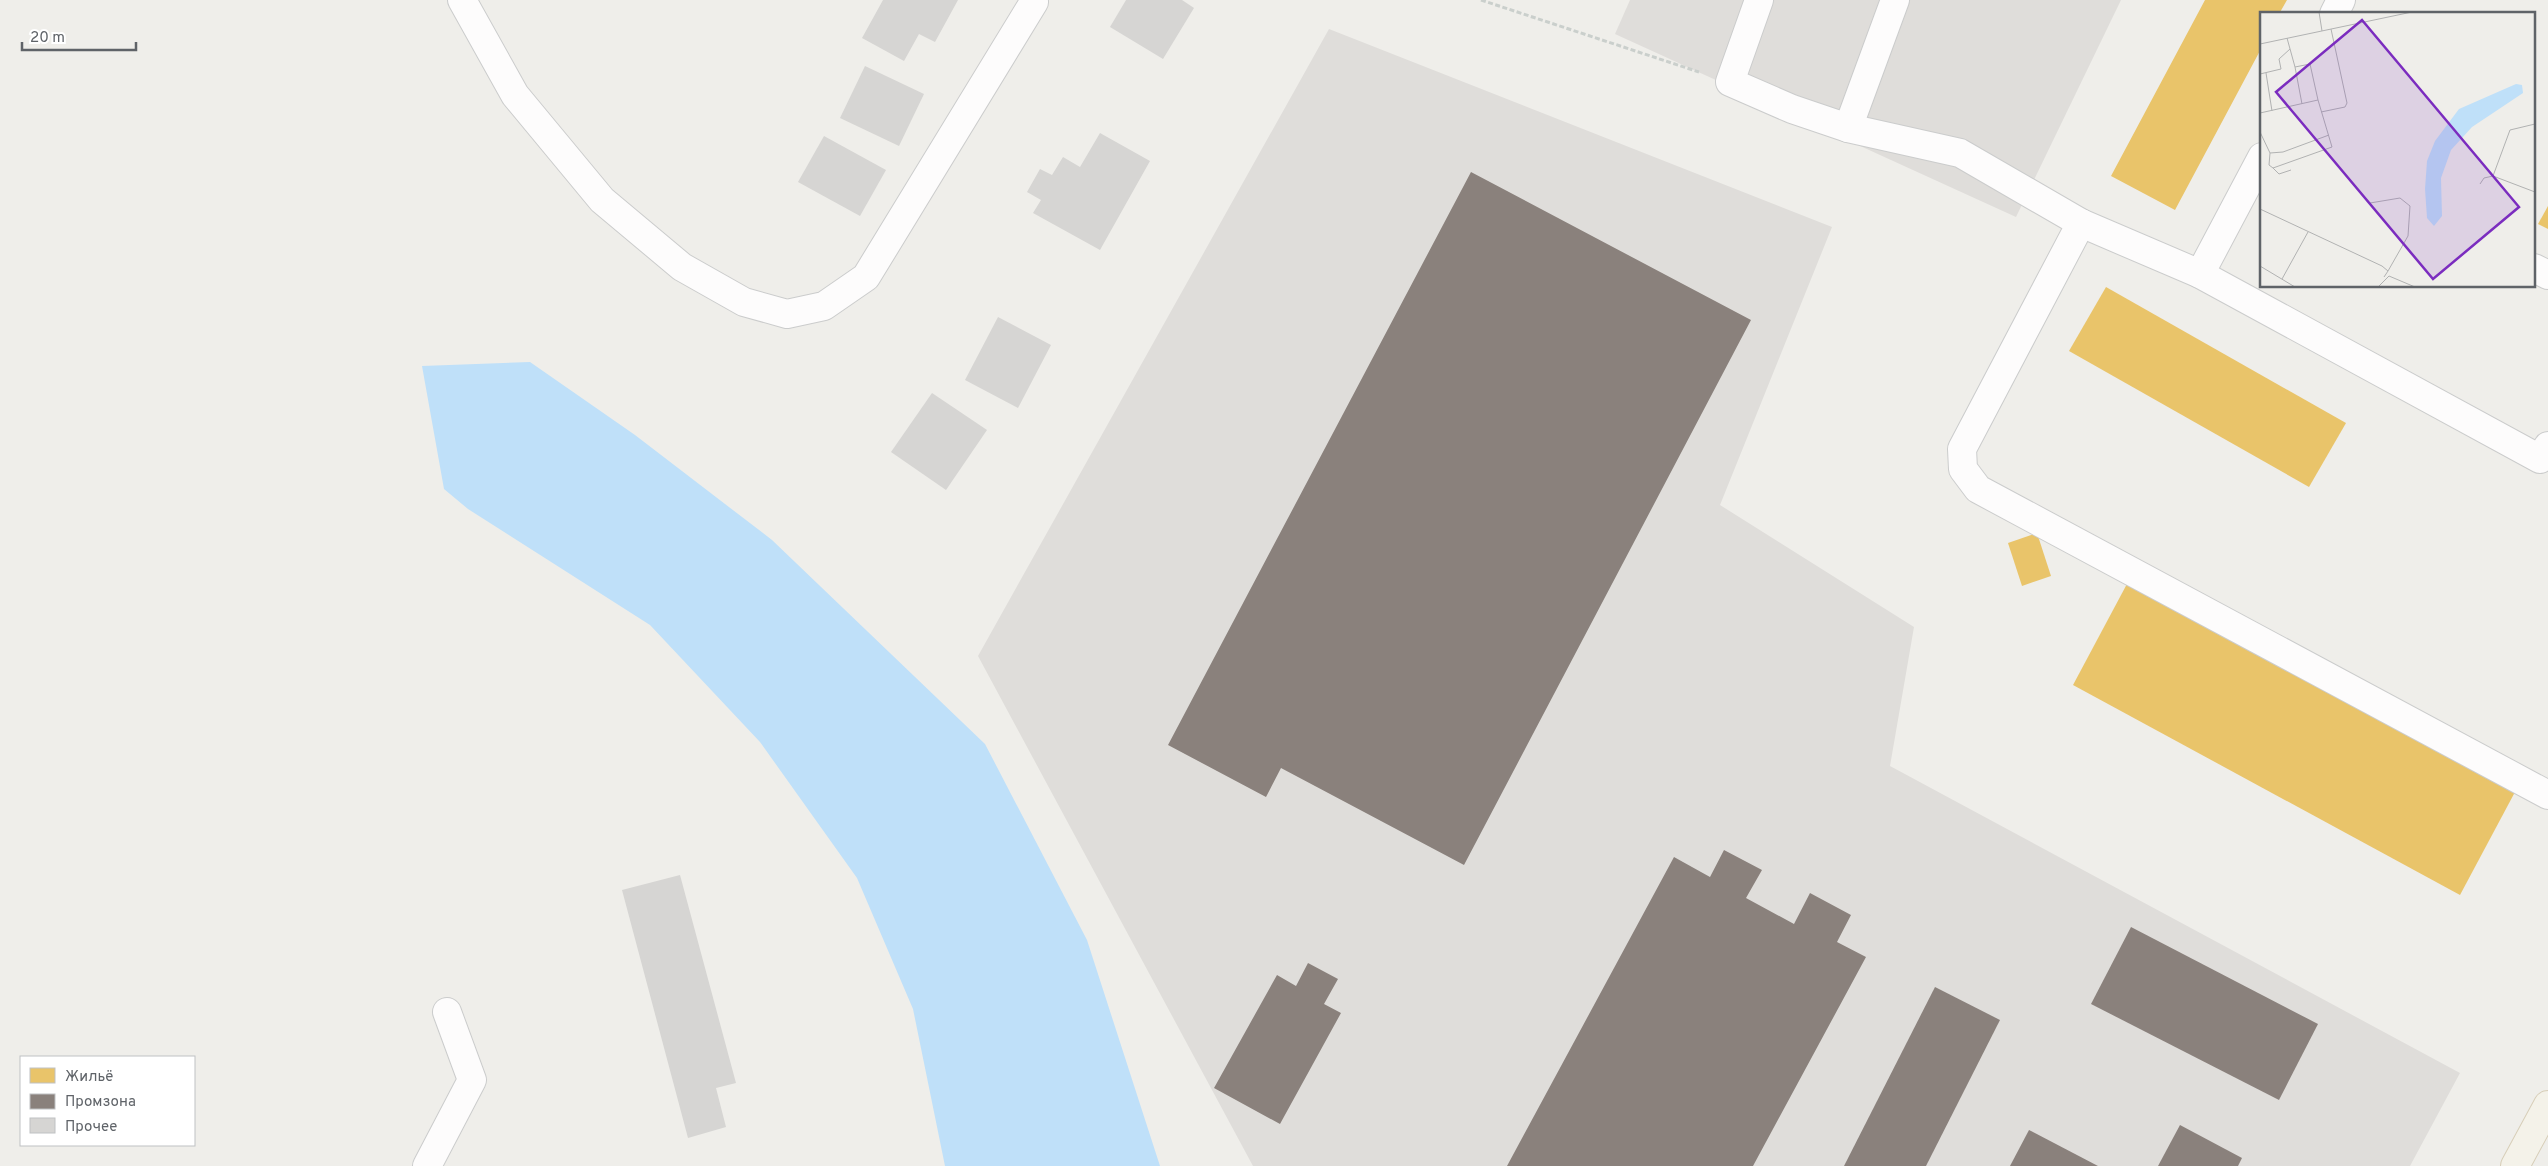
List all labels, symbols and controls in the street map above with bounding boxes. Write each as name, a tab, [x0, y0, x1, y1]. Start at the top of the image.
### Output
inset map	[2260, 12, 2536, 288]
scale bar	[22, 20, 136, 52]
text: 20 m	[30, 29, 65, 48]
legend	[20, 1056, 195, 1146]
text: Жильё	[65, 1068, 113, 1087]
text: Промзона	[65, 1093, 136, 1112]
text: Прочее	[65, 1118, 117, 1137]

